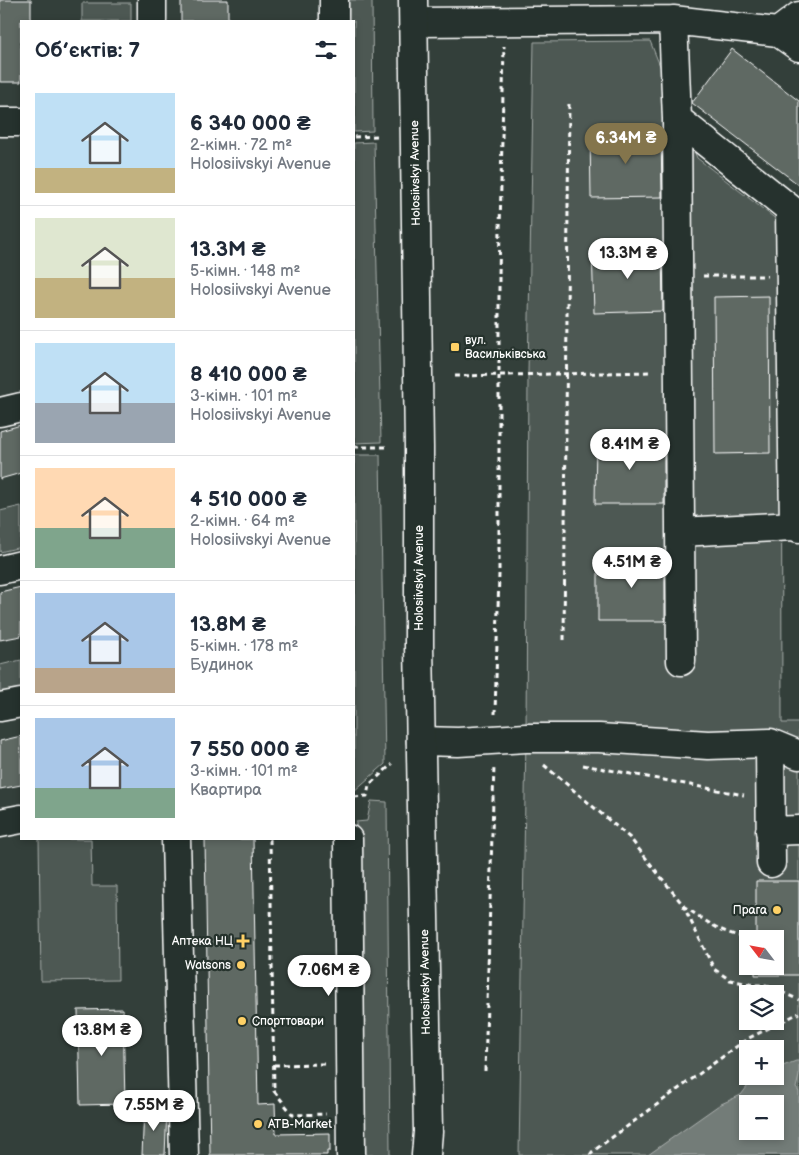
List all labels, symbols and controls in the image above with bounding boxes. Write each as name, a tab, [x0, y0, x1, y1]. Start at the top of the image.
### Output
icon: filters	[312, 36, 340, 64]
text: Об’єктів: 7	[35, 38, 140, 63]
text: 6 340 000 ₴	[190, 111, 311, 136]
icon: home	[75, 113, 135, 173]
street label: Holosiivskyi Avenue	[407, 120, 424, 226]
pin: 6.34M ₴	[580, 122, 672, 165]
text: 6.34M ₴	[596, 129, 656, 148]
text: 2-кімн. · 72 m²	[190, 136, 292, 155]
text: Holosiivskyi Avenue	[190, 155, 331, 174]
text: 13.3M ₴	[190, 237, 266, 262]
icon: home	[75, 238, 135, 298]
pin: 13.3M ₴	[582, 238, 674, 280]
text: 13.3M ₴	[599, 244, 657, 263]
text: 5-кімн. · 148 m²	[190, 262, 300, 281]
text: Holosiivskyi Avenue	[190, 281, 331, 300]
place label: вул. Васильківська	[465, 333, 546, 362]
marker: вул. Васильківська	[449, 341, 461, 353]
text: 8 410 000 ₴	[190, 362, 307, 387]
icon: home	[75, 363, 135, 423]
text: 3-кімн. · 101 m²	[190, 387, 298, 406]
text: Holosiivskyi Avenue	[190, 406, 331, 425]
pin: 8.41M ₴	[584, 428, 676, 471]
text: 8.41M ₴	[601, 435, 659, 454]
text: 4 510 000 ₴	[190, 487, 307, 512]
icon: home	[75, 488, 135, 548]
text: 2-кімн. · 64 m²	[190, 512, 295, 531]
street label: Holosiivskyi Avenue	[412, 525, 427, 631]
text: Holosiivskyi Avenue	[190, 531, 331, 550]
pin: 4.51M ₴	[586, 546, 678, 589]
text: 4.51M ₴	[603, 553, 661, 572]
text: 13.8M ₴	[190, 612, 266, 637]
icon: home	[75, 613, 135, 673]
text: 5-кімн. · 178 m²	[190, 637, 298, 656]
text: Будинок	[190, 656, 253, 675]
text: 7 550 000 ₴	[190, 737, 309, 762]
icon: home	[75, 738, 135, 798]
text: 3-кімн. · 101 m²	[190, 762, 298, 781]
text: Квартира	[190, 781, 262, 800]
place label: Прага	[733, 903, 767, 918]
marker: Прага	[771, 904, 783, 916]
street label: Holosiivskyi Avenue	[417, 929, 434, 1035]
north arrow	[739, 930, 784, 975]
map controls	[739, 930, 784, 1140]
place label: Аптека НЦ	[171, 934, 234, 949]
marker: Аптека НЦ	[237, 935, 249, 947]
pin: 7.06M ₴	[283, 954, 375, 997]
place label: Watsons	[185, 958, 231, 973]
marker: Watsons	[235, 959, 247, 971]
text: 7.06M ₴	[299, 961, 359, 980]
button: layers	[739, 985, 784, 1030]
pin: 13.8M ₴	[56, 1014, 148, 1057]
place label: Спорттовари	[252, 1014, 324, 1029]
marker: Спорттовари	[236, 1015, 248, 1027]
text: 13.8M ₴	[73, 1021, 131, 1040]
button: +	[739, 1040, 784, 1085]
pin: 7.55M ₴	[108, 1090, 200, 1132]
button: −	[739, 1095, 784, 1140]
text: 7.55M ₴	[124, 1096, 184, 1115]
place label: ATB-Market	[268, 1117, 332, 1132]
marker: ATB-Market	[252, 1118, 264, 1130]

